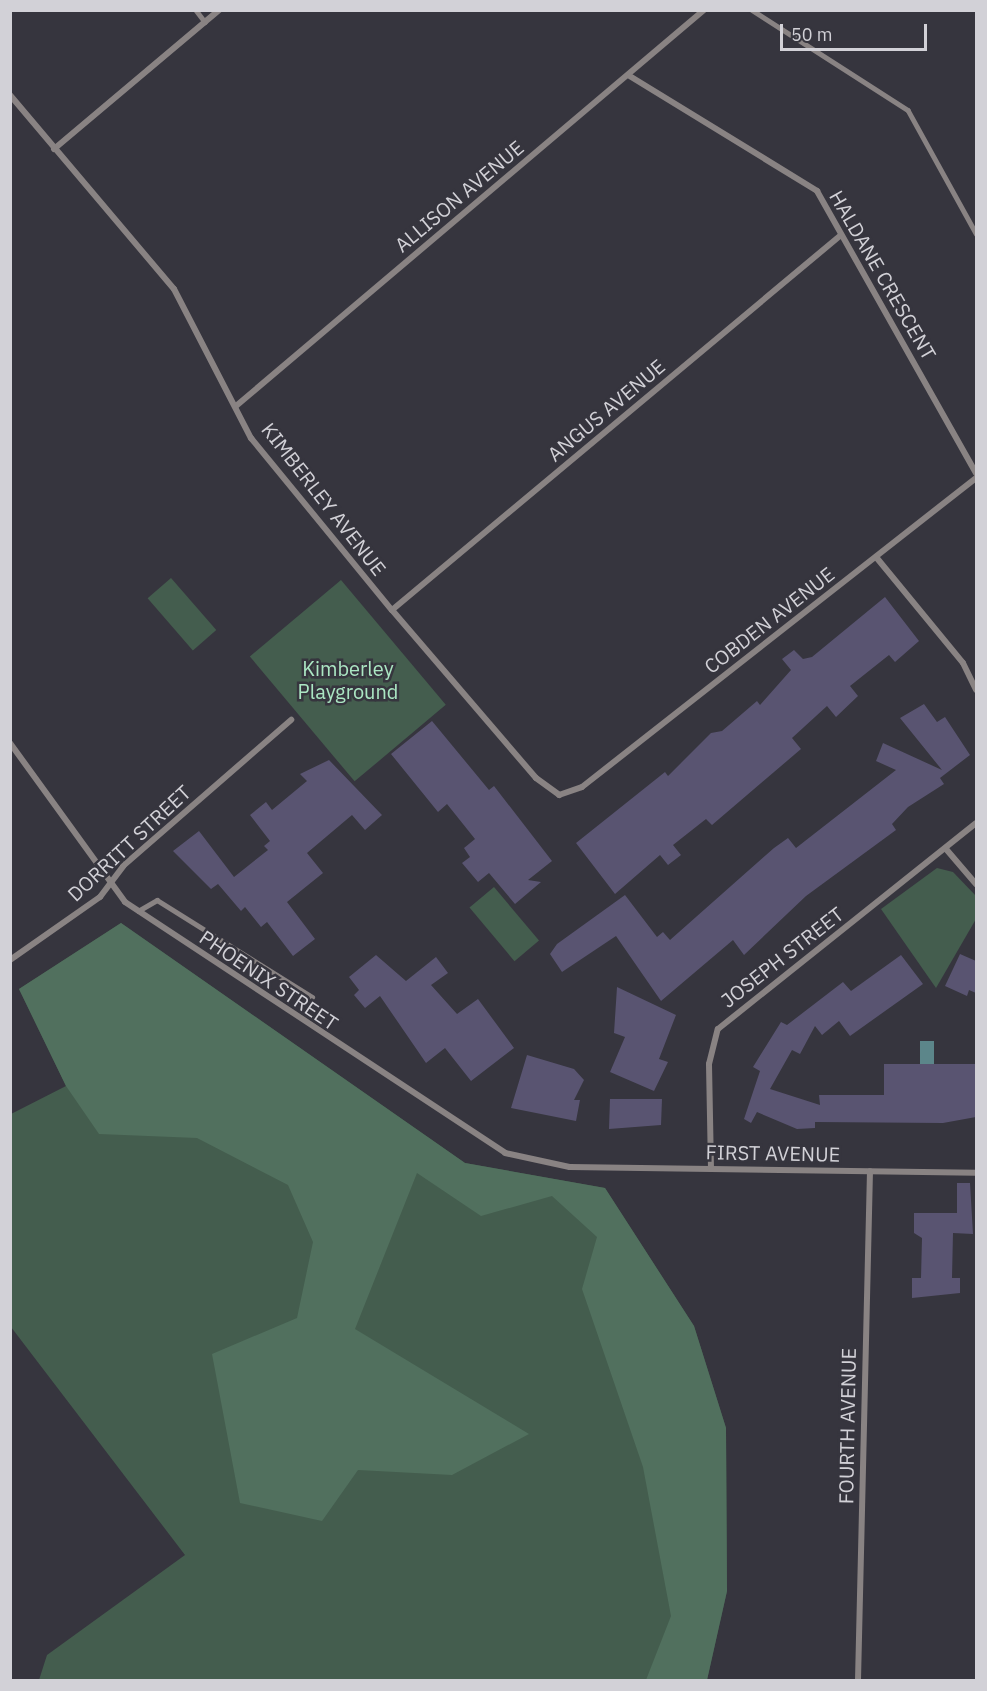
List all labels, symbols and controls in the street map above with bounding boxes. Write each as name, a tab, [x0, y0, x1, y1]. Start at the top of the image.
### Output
scale bar	[783, 12, 930, 50]
text: 50 m	[791, 23, 833, 46]
street label: ALLISON AVENUE	[390, 135, 528, 257]
street label: HALDANE CRESCENT	[825, 186, 941, 364]
street label: ANGUS AVENUE	[542, 354, 670, 466]
street label: KIMBERLEY AVENUE	[257, 418, 391, 580]
street label: COBDEN AVENUE	[699, 562, 839, 678]
park label: Kimberley Playground	[298, 657, 398, 704]
street label: DORRITT STREET	[63, 780, 195, 906]
street label: JOSEPH STREET	[716, 902, 848, 1012]
street label: PHOENIX STREET	[195, 925, 343, 1035]
street label: FIRST AVENUE	[705, 1140, 841, 1166]
street label: FOURTH AVENUE	[834, 1348, 860, 1504]

